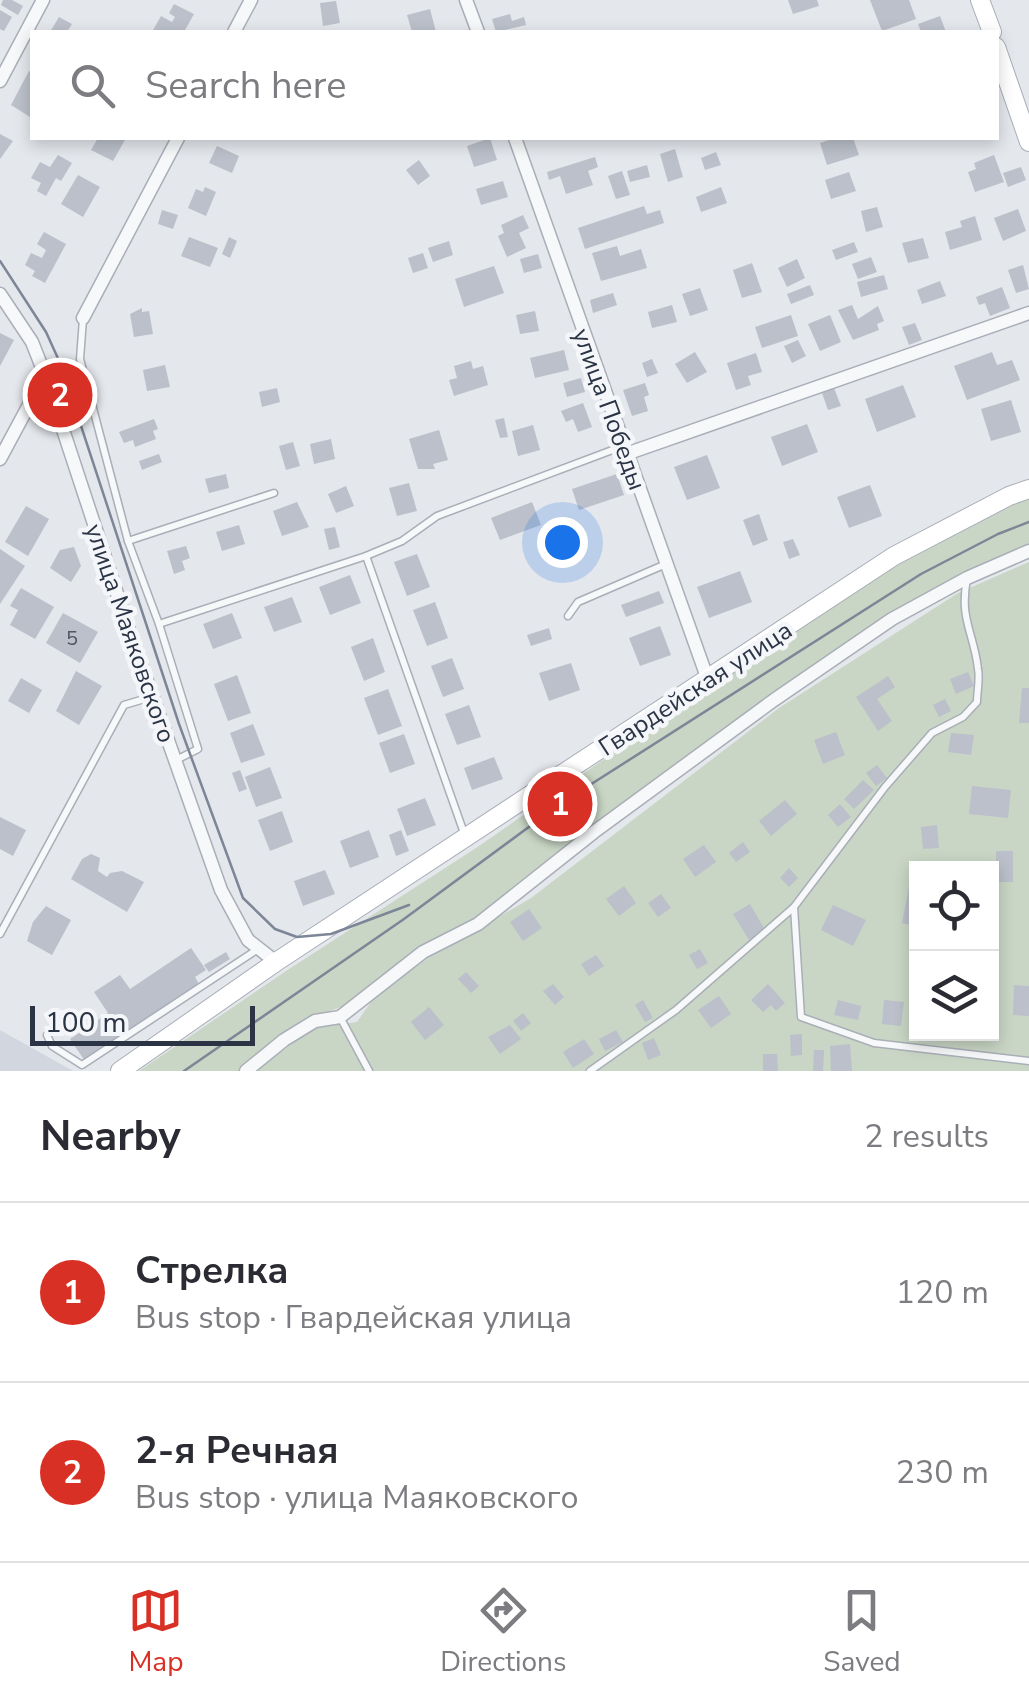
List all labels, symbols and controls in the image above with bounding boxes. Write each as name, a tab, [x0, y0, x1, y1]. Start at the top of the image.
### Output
search box	[30, 30, 999, 140]
icon: search	[65, 58, 120, 113]
text: Search here	[145, 60, 346, 111]
street label: улица Победы	[564, 324, 654, 495]
pin: 2	[28, 358, 92, 432]
your location	[537, 517, 588, 568]
street label: улица Маяковского	[77, 519, 184, 747]
street label: Гвардейская улица	[592, 613, 799, 764]
house number: 5	[66, 625, 78, 652]
pin: 1	[528, 766, 592, 842]
map controls	[909, 861, 999, 1041]
button: locate	[909, 861, 999, 951]
button: layers	[909, 951, 999, 1041]
scale bar	[30, 1001, 255, 1046]
text: 100 m	[45, 1004, 127, 1042]
text: Nearby	[40, 1108, 181, 1165]
text: 2 results	[864, 1115, 989, 1158]
text: Стрелка	[135, 1245, 288, 1296]
text: 1	[63, 1271, 82, 1314]
text: 120 m	[896, 1271, 989, 1314]
text: Bus stop · Гвардейская улица	[135, 1296, 572, 1339]
text: 2-я Речная	[135, 1425, 339, 1476]
text: 2	[63, 1451, 82, 1494]
text: 230 m	[896, 1451, 989, 1494]
text: Bus stop · улица Маяковского	[135, 1476, 579, 1519]
tab: Map	[128, 1583, 183, 1681]
tab: Directions	[440, 1583, 566, 1681]
tab: Saved	[823, 1583, 901, 1681]

